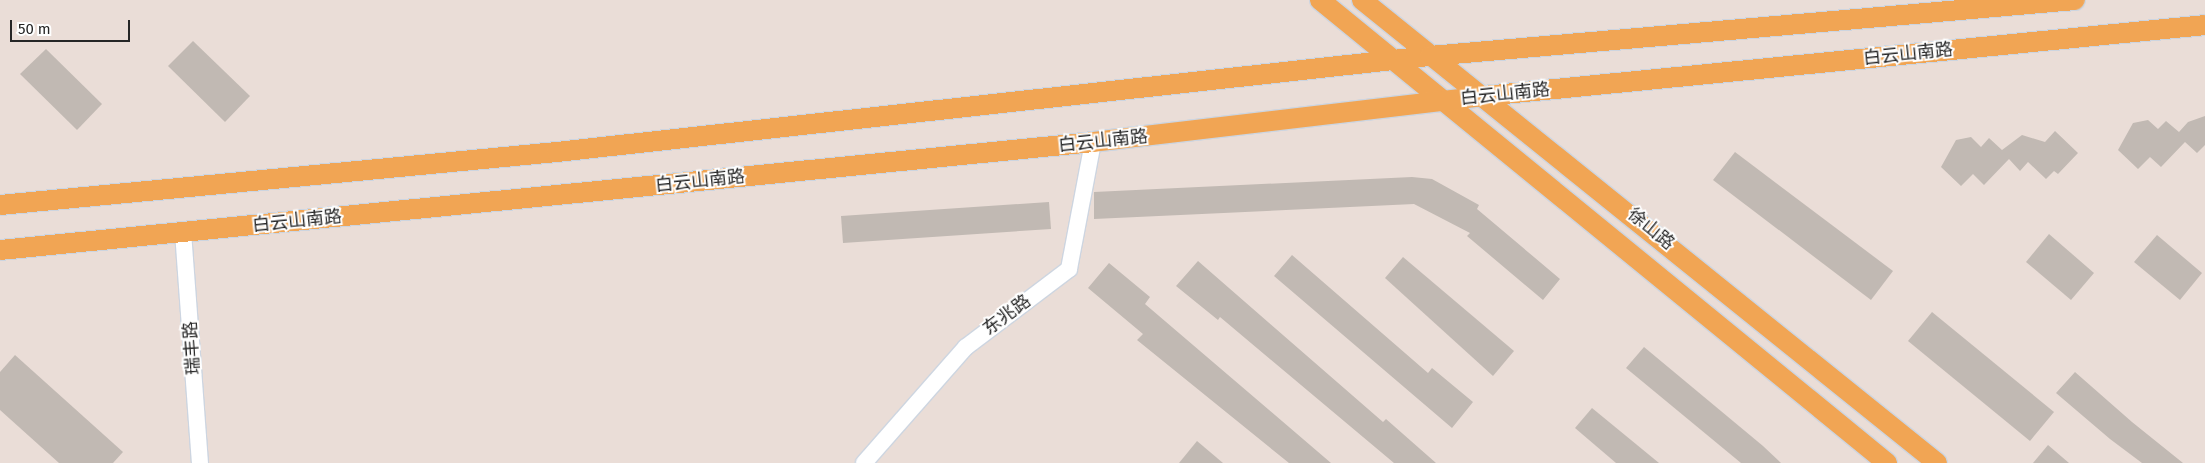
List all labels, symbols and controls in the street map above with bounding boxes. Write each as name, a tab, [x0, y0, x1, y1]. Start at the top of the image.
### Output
scale bar	[12, 10, 132, 42]
text: 50 m	[18, 20, 51, 38]
street label: 白云山南路	[1862, 39, 1954, 69]
street label: 白云山南路	[1459, 79, 1551, 109]
street label: 白云山南路	[1057, 126, 1149, 156]
street label: 白云山南路	[654, 166, 746, 196]
street label: 徐山路	[1623, 204, 1679, 254]
street label: 白云山南路	[251, 206, 343, 236]
street label: 东兆路	[979, 290, 1035, 340]
street label: 瑞丰路	[179, 320, 205, 376]

